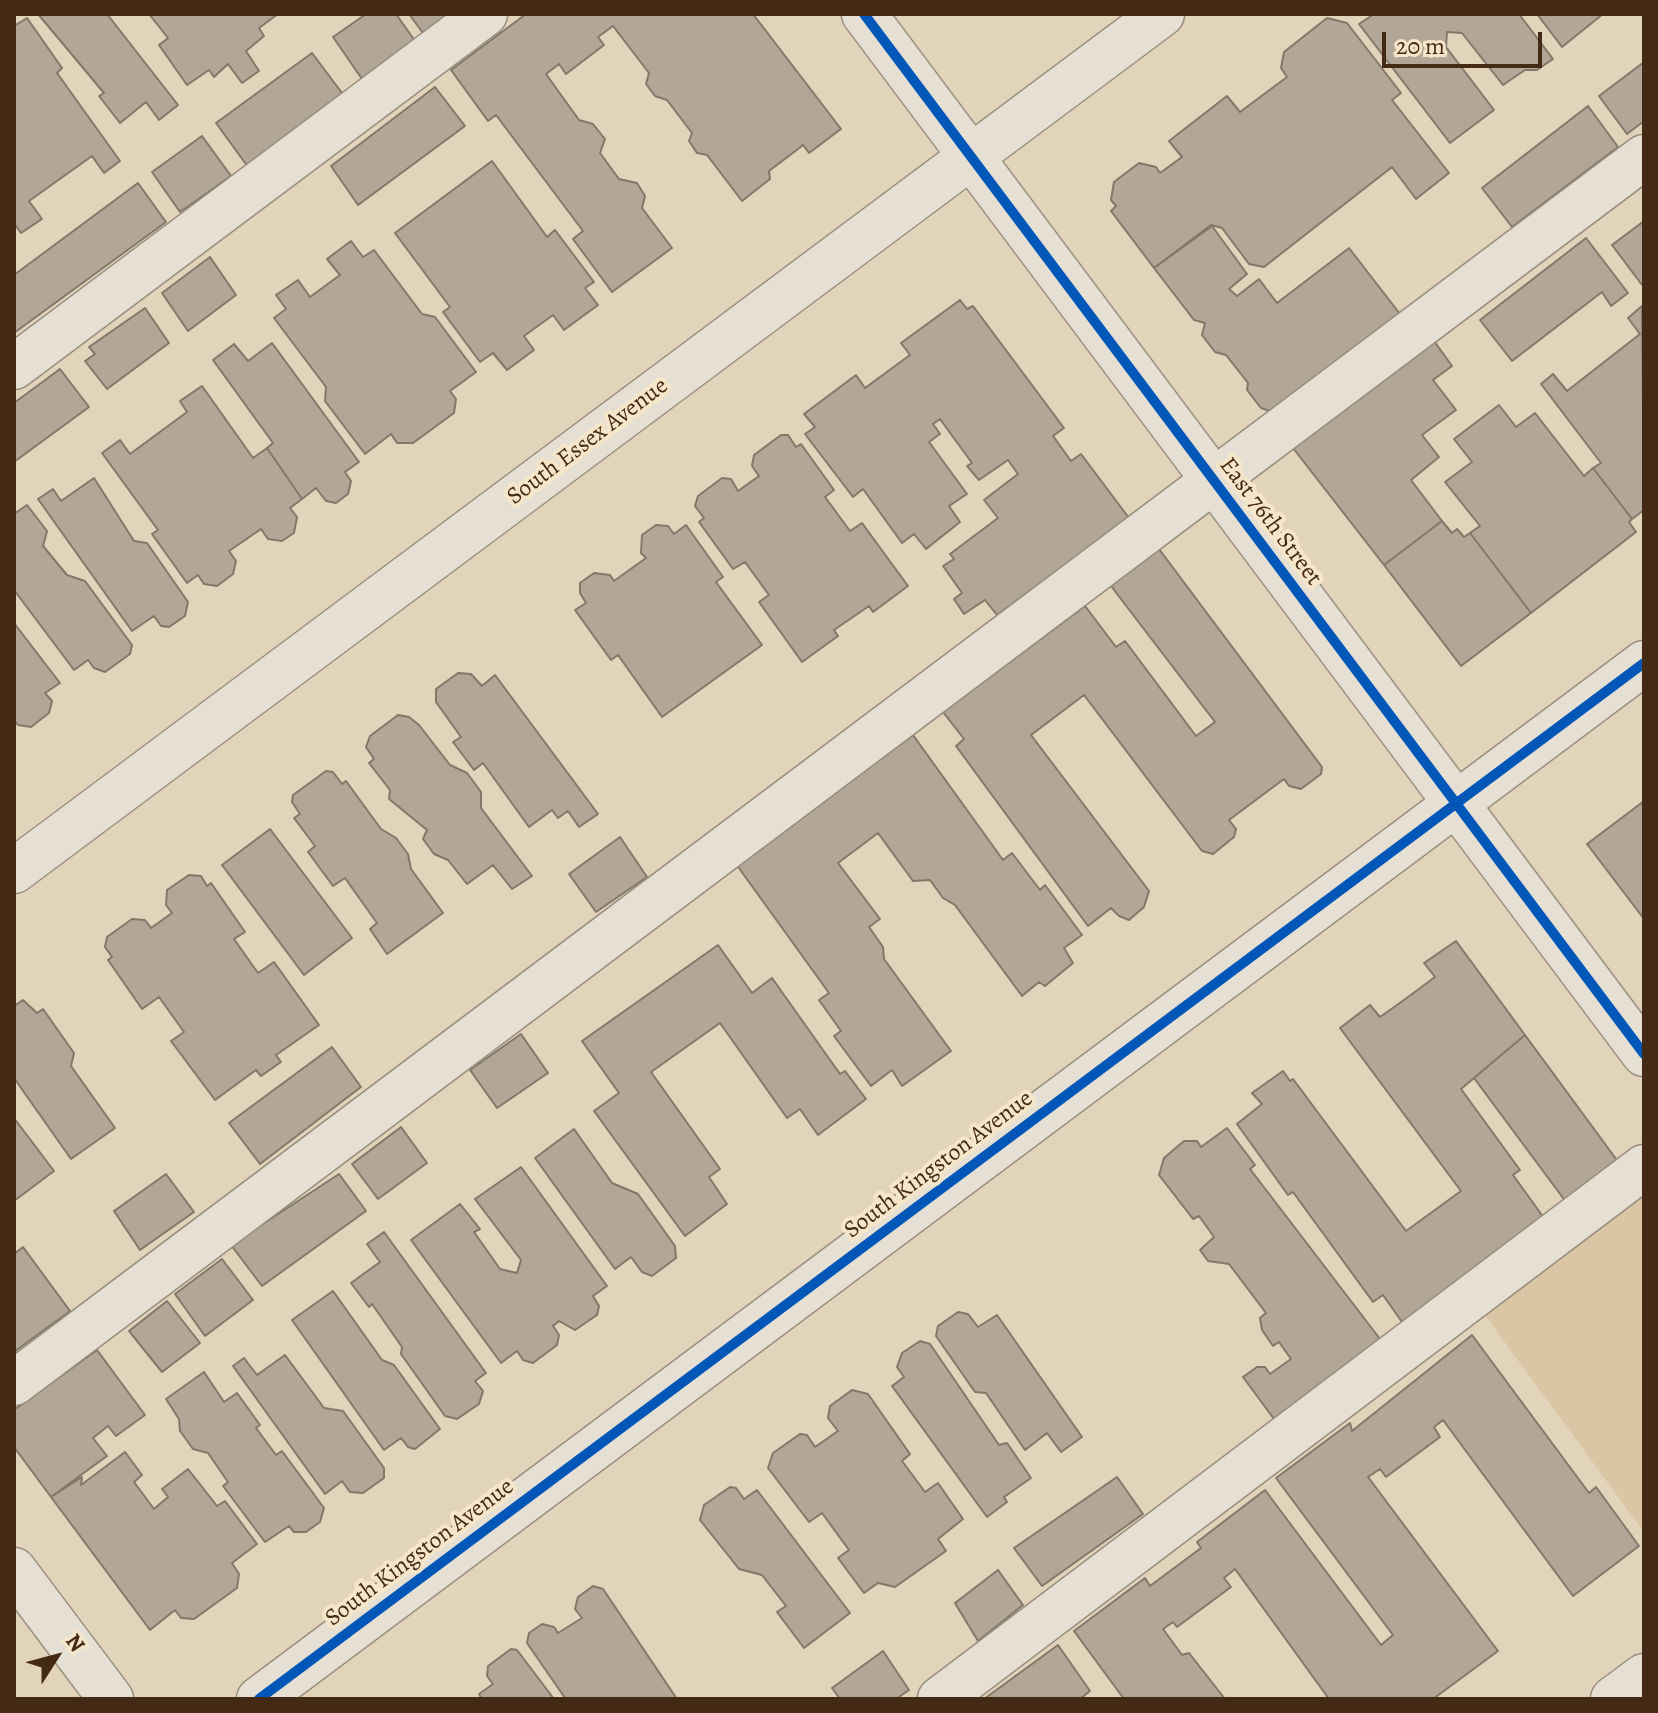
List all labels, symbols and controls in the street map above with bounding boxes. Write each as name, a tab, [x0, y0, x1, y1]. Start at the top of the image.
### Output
scale bar	[1386, 16, 1546, 66]
text: 20 m	[1396, 30, 1445, 62]
street label: South Essex Avenue	[502, 372, 674, 512]
street label: East 76th Street	[1212, 452, 1328, 592]
street label: South Kingston Avenue	[839, 1085, 1039, 1245]
street label: South Kingston Avenue	[320, 1473, 520, 1633]
north arrow	[16, 1617, 96, 1697]
text: N	[59, 1628, 92, 1658]

